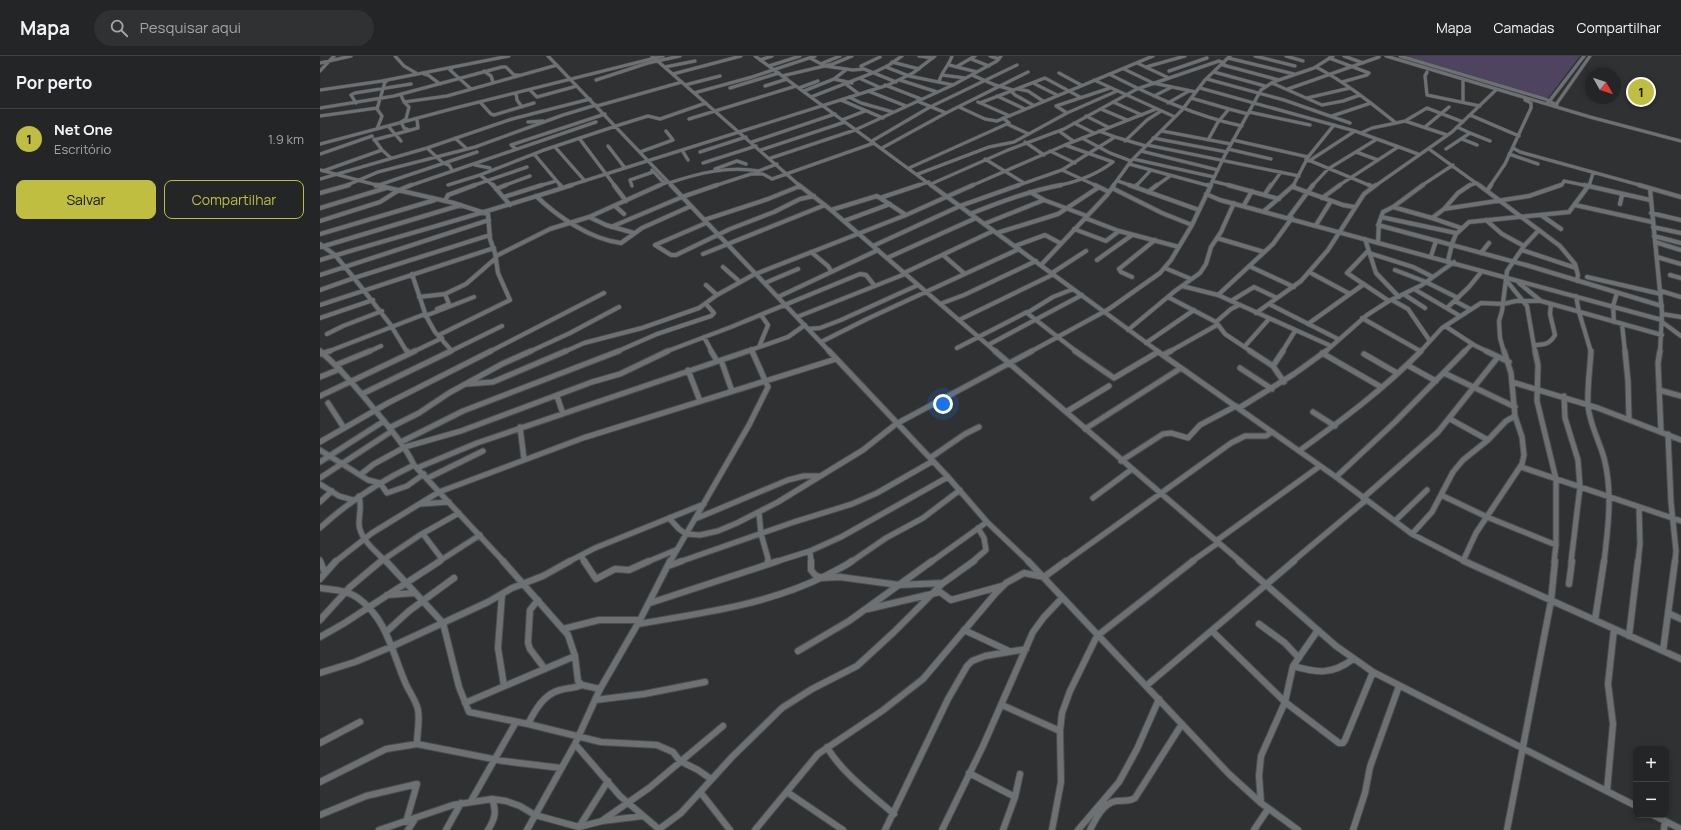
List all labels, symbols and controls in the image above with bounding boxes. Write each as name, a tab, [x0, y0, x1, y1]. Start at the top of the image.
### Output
search box	[94, 10, 374, 46]
text: Mapa	[20, 15, 70, 41]
icon: search	[108, 17, 130, 39]
text: Pesquisar aqui	[140, 17, 241, 38]
text: Mapa	[1436, 18, 1472, 37]
text: Camadas	[1494, 18, 1554, 37]
text: Compartilhar	[1576, 18, 1661, 37]
north arrow	[1585, 68, 1621, 104]
text: Por perto	[16, 71, 92, 94]
pin: 1	[1628, 77, 1654, 107]
text: Net One	[54, 119, 113, 140]
text: 1	[26, 130, 32, 148]
text: 1.9 km	[268, 130, 304, 148]
text: Escritório	[54, 140, 111, 158]
button: Salvar	[16, 180, 156, 219]
button: Compartilhar	[164, 180, 304, 219]
your location	[933, 394, 953, 414]
map controls	[1633, 746, 1669, 818]
button: +	[1633, 746, 1669, 782]
button: −	[1633, 782, 1669, 818]

